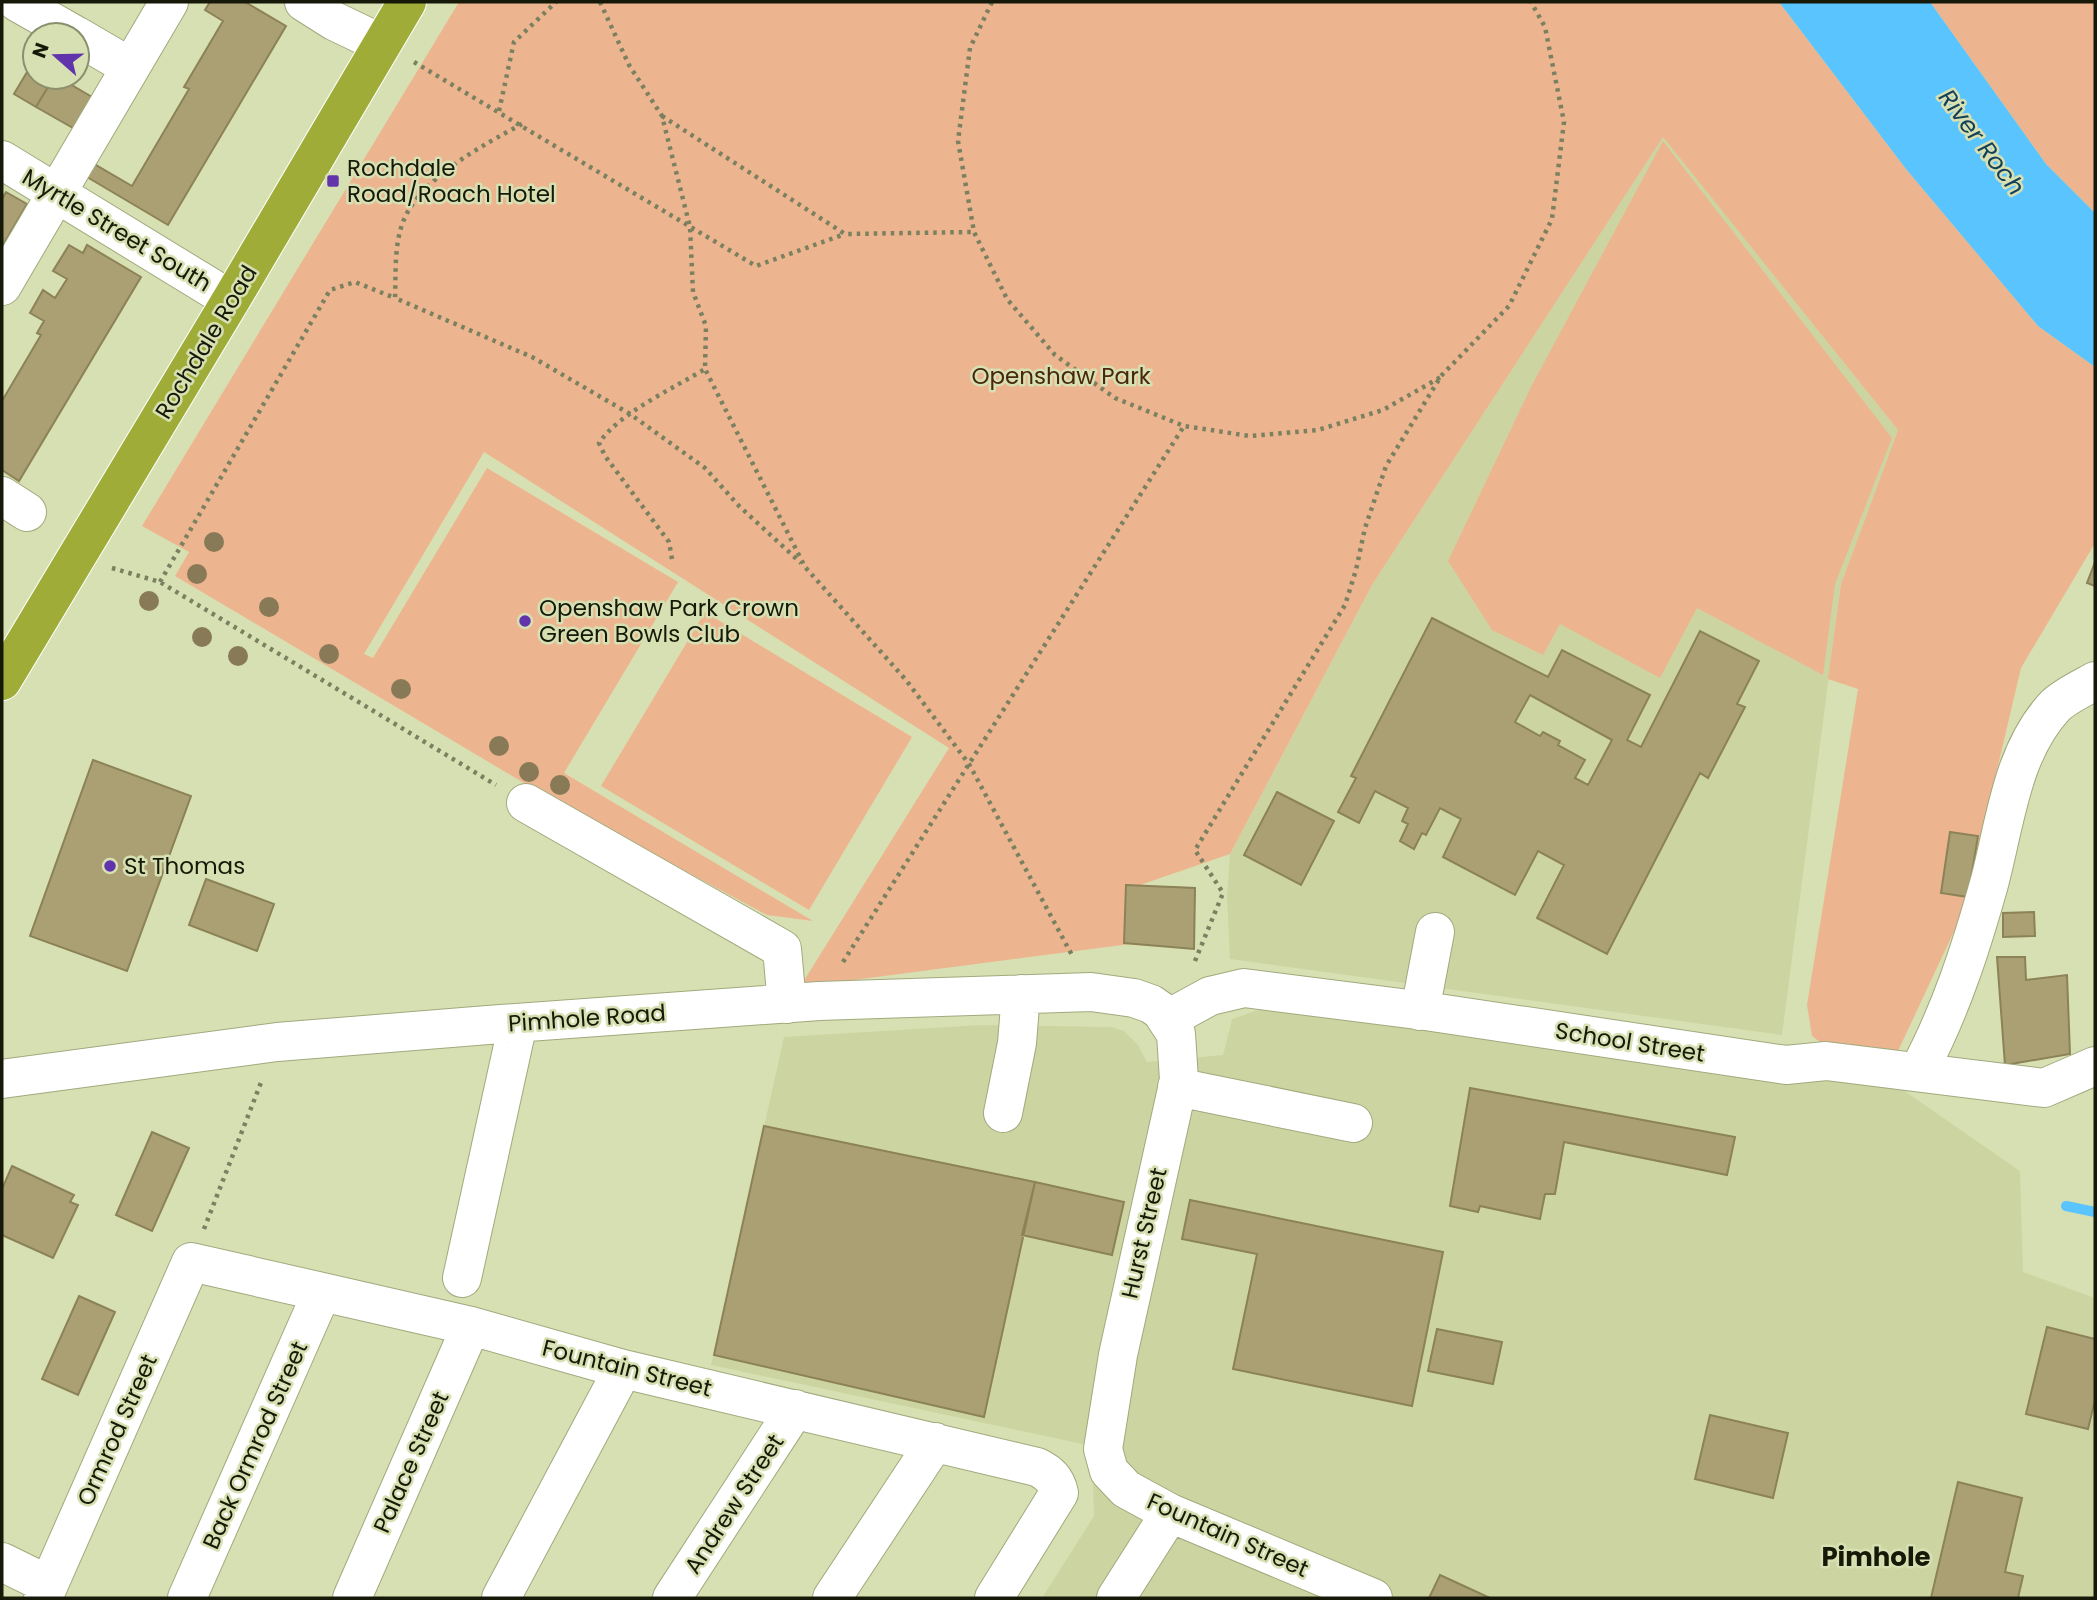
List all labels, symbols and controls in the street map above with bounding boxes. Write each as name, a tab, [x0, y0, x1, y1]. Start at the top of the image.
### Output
north arrow	[21, 21, 91, 91]
text: N	[25, 39, 56, 62]
water label: River Roch	[1931, 82, 2033, 202]
place label: Rochdale Road/Roach Hotel	[347, 152, 556, 210]
street label: Myrtle Street South	[16, 161, 218, 299]
marker: Rochdale Road/Roach Hotel	[325, 173, 341, 189]
street label: Rochdale Road	[147, 259, 265, 425]
park label: Openshaw Park	[971, 360, 1151, 392]
place label: Openshaw Park Crown Green Bowls Club	[539, 592, 799, 650]
marker: Openshaw Park Crown Green Bowls Club	[517, 613, 533, 629]
place label: St Thomas	[124, 850, 245, 882]
marker: St Thomas	[102, 858, 118, 874]
street label: Pimhole Road	[507, 997, 667, 1039]
street label: School Street	[1553, 1014, 1707, 1070]
street label: Hurst Street	[1113, 1165, 1175, 1301]
street label: Fountain Street	[539, 1331, 715, 1405]
street label: Back Ormrod Street	[195, 1336, 315, 1554]
street label: Ormrod Street	[69, 1349, 165, 1511]
street label: Palace Street	[366, 1386, 456, 1538]
street label: Andrew Street	[677, 1428, 791, 1580]
street label: Fountain Street	[1142, 1485, 1314, 1585]
district label: Pimhole	[1821, 1539, 1931, 1575]

